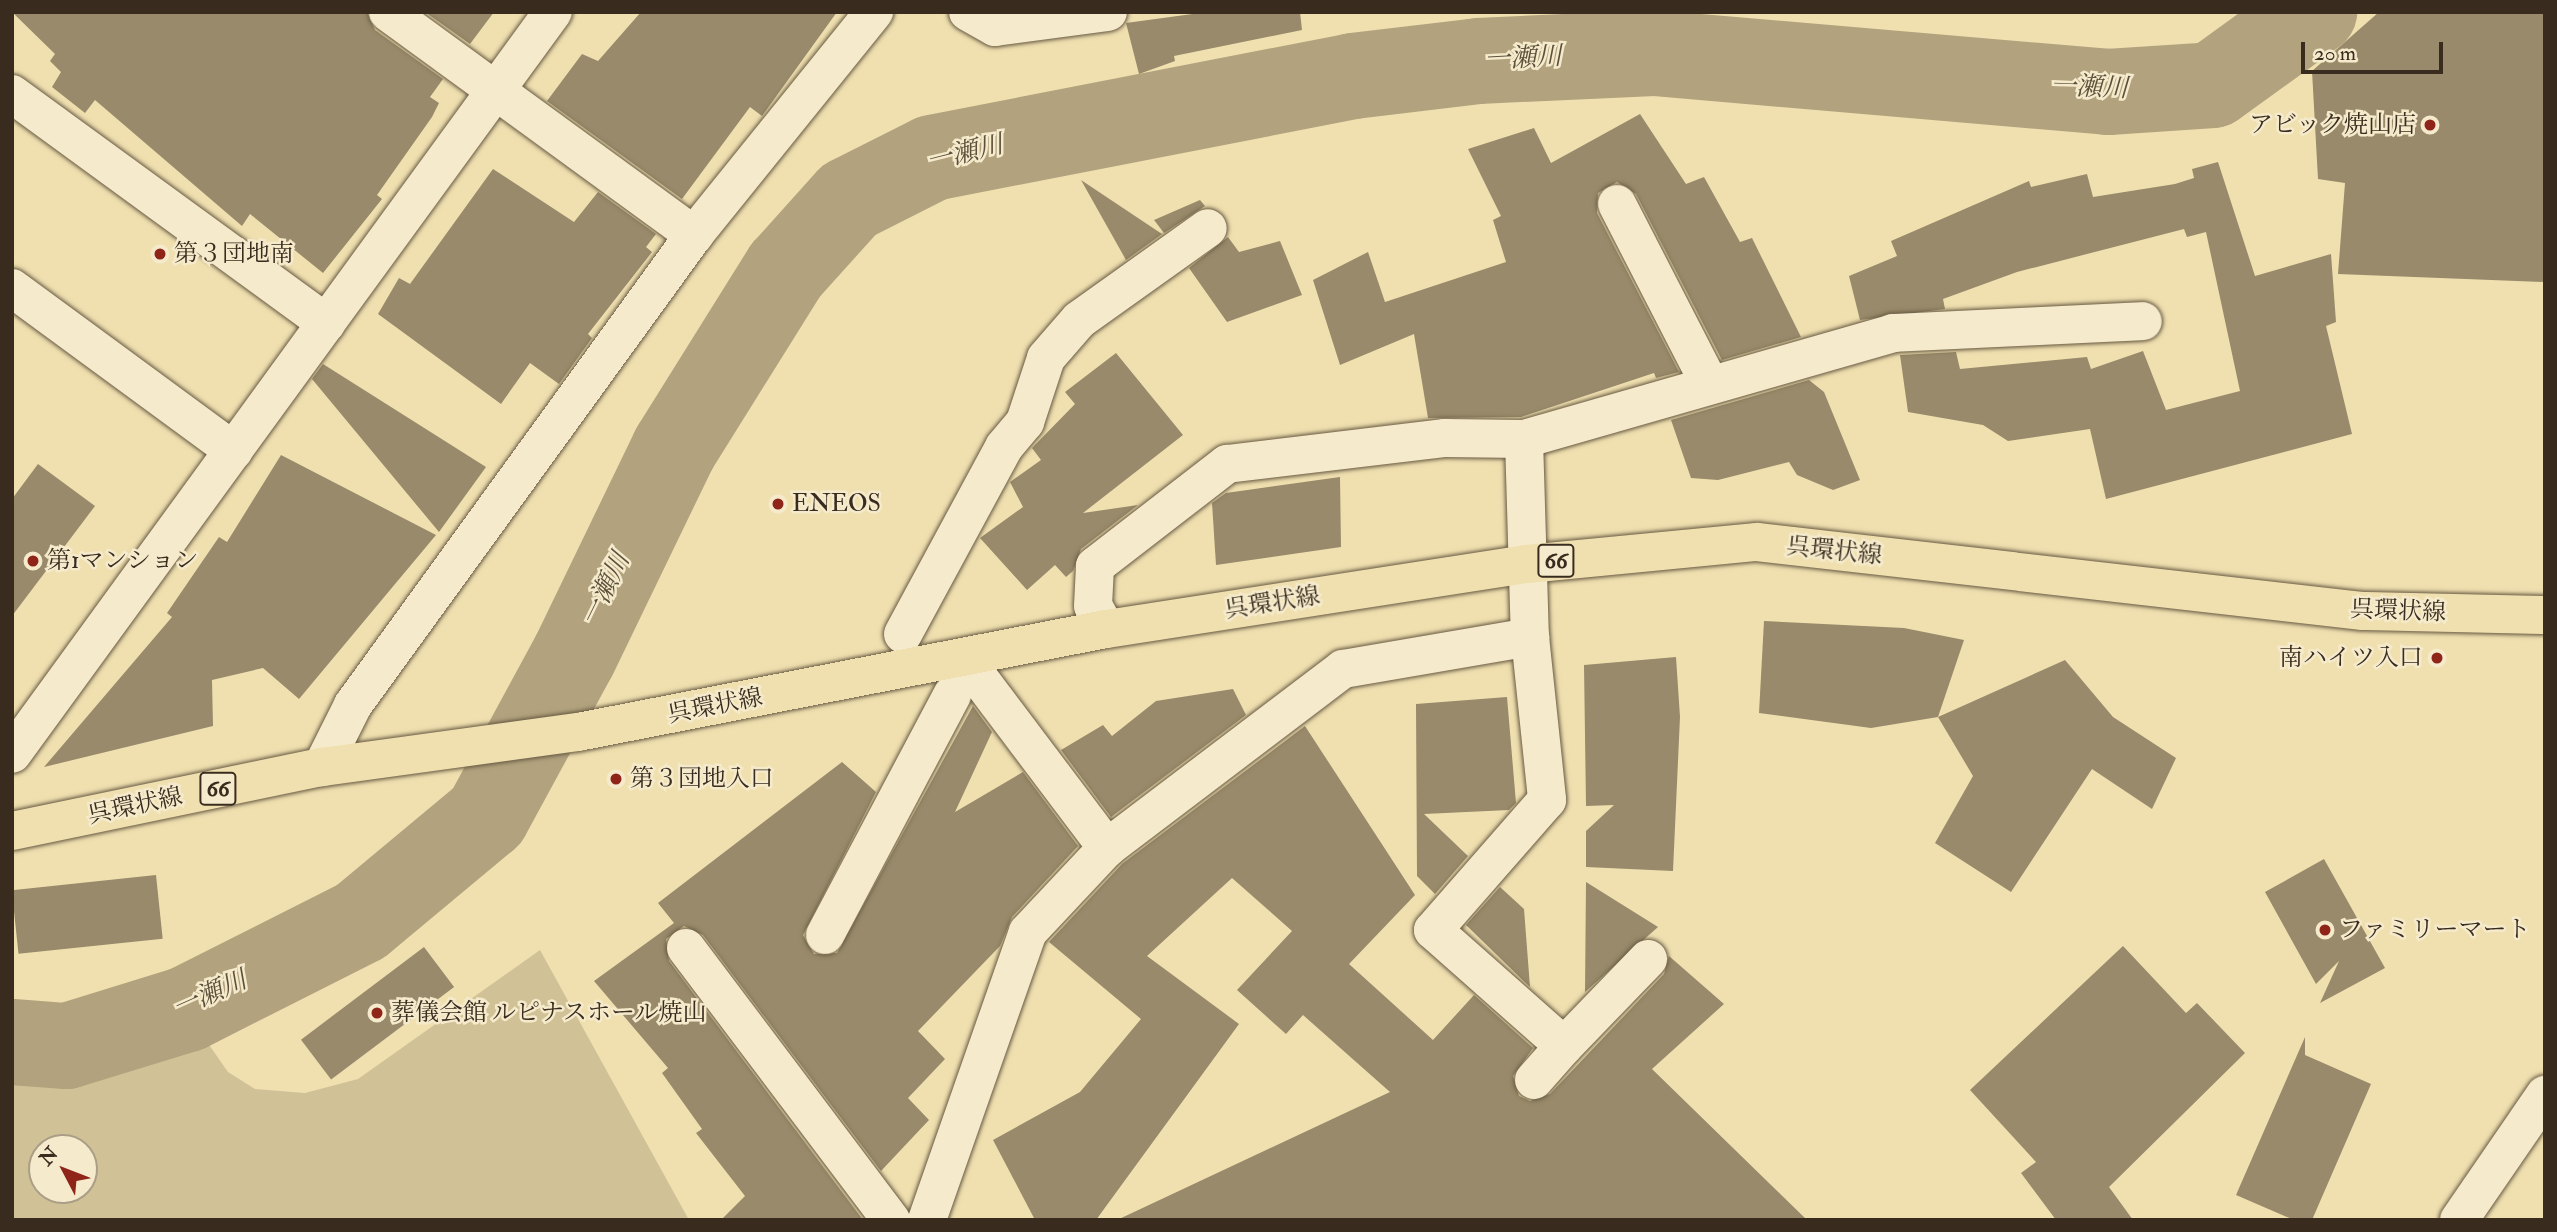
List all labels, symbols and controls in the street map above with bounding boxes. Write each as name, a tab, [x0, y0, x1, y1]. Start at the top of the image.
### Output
scale bar	[2305, 28, 2447, 72]
text: 20 m	[2314, 40, 2356, 67]
water label: 一瀬川	[1483, 41, 1563, 77]
water label: 一瀬川	[2049, 71, 2129, 105]
place label: アビック焼山店	[2248, 111, 2416, 139]
marker: アビック焼山店	[2422, 117, 2438, 133]
water label: 一瀬川	[923, 129, 1007, 179]
place label: 第３団地南	[174, 240, 294, 268]
marker: 第３団地南	[152, 246, 168, 262]
place label: ENEOS	[792, 490, 881, 518]
marker: ENEOS	[770, 496, 786, 512]
street label: 呉環状線	[1785, 532, 1883, 570]
road number: 66	[1537, 541, 1575, 580]
place label: 第1マンション	[47, 547, 200, 575]
water label: 一瀬川	[575, 548, 637, 632]
marker: 第1マンション	[25, 553, 41, 569]
street label: 呉環状線	[1222, 581, 1322, 625]
street label: 呉環状線	[2350, 595, 2446, 627]
place label: 南ハイツ入口	[2279, 644, 2423, 672]
marker: 南ハイツ入口	[2429, 650, 2445, 666]
street label: 呉環状線	[665, 683, 765, 729]
place label: 第３団地入口	[630, 765, 774, 793]
road number: 66	[199, 769, 237, 808]
marker: 第３団地入口	[608, 771, 624, 787]
street label: 呉環状線	[85, 782, 185, 830]
place label: ファミリーマート	[2339, 916, 2531, 944]
marker: ファミリーマート	[2317, 922, 2333, 938]
water label: 一瀬川	[168, 965, 252, 1025]
place label: 葬儀会館 ルピナスホール焼山	[391, 999, 708, 1027]
marker: 葬儀会館 ルピナスホール焼山	[369, 1005, 385, 1021]
north arrow	[28, 1134, 98, 1204]
text: N	[34, 1142, 63, 1171]

